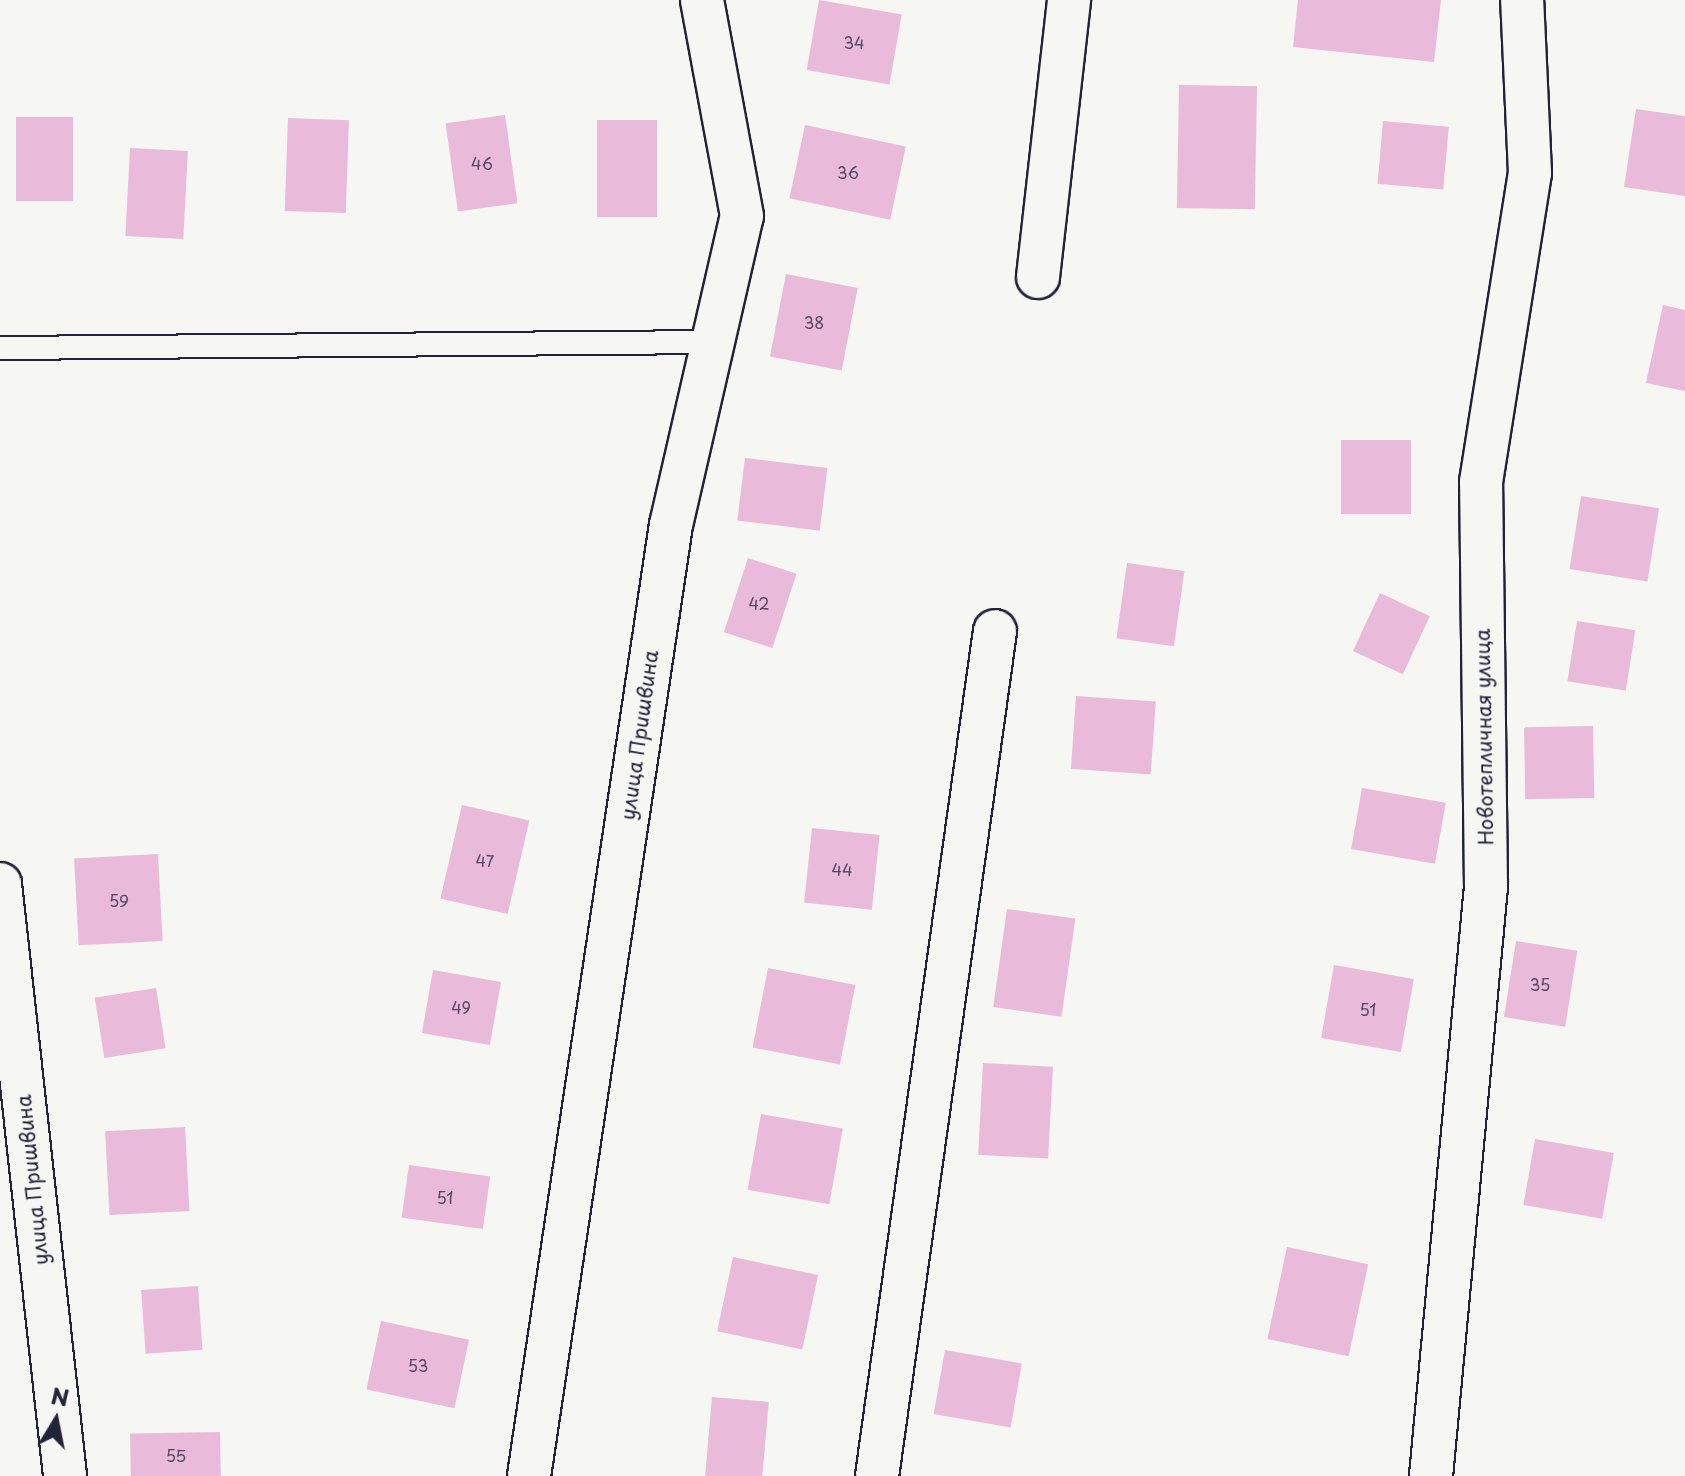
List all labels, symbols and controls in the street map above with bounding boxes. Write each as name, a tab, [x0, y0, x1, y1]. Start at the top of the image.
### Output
house number: 34	[843, 32, 865, 52]
house number: 46	[471, 153, 493, 173]
house number: 36	[837, 162, 859, 182]
house number: 38	[804, 312, 824, 332]
house number: 42	[748, 593, 770, 613]
street label: Новотепличная улица	[1470, 628, 1498, 846]
street label: улица Пришвина	[615, 648, 663, 822]
house number: 47	[476, 850, 494, 870]
house number: 44	[831, 859, 853, 879]
house number: 59	[109, 890, 129, 910]
house number: 35	[1530, 974, 1550, 994]
house number: 49	[451, 997, 471, 1017]
house number: 51	[1359, 999, 1377, 1019]
street label: улица Пришвина	[11, 1093, 53, 1267]
house number: 51	[436, 1187, 454, 1207]
house number: 53	[408, 1355, 428, 1375]
text: N	[49, 1378, 72, 1414]
north arrow	[16, 1380, 96, 1460]
house number: 55	[166, 1445, 186, 1465]

